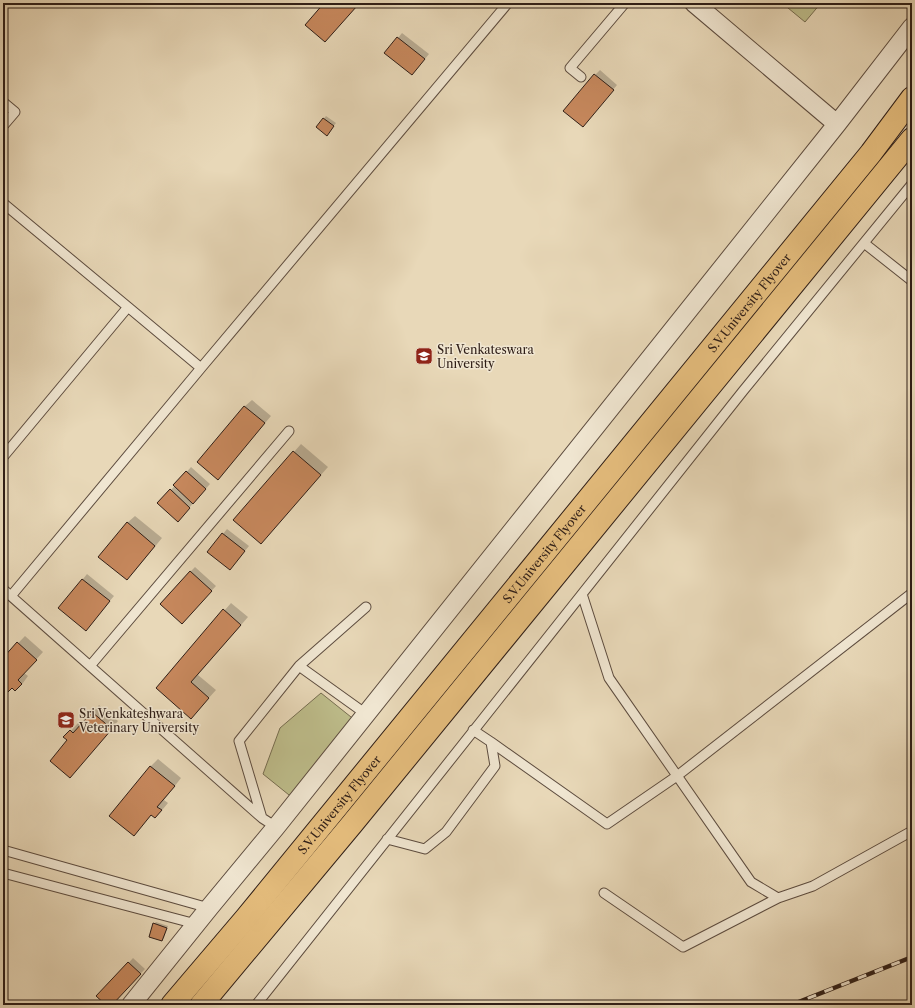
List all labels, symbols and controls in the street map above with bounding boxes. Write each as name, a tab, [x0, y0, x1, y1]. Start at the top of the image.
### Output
street label: S.V.University Flyover	[704, 250, 794, 355]
place label: Sri Venkateswara University	[437, 342, 535, 371]
school or university icon: Sri Venkateswara University	[414, 346, 434, 366]
street label: S.V.University Flyover	[499, 501, 589, 606]
place label: Sri Venkateshwara Veterinary University	[78, 706, 199, 735]
school or university icon: Sri Venkateshwara Veterinary University	[56, 710, 76, 730]
street label: S.V.University Flyover	[294, 752, 384, 857]

